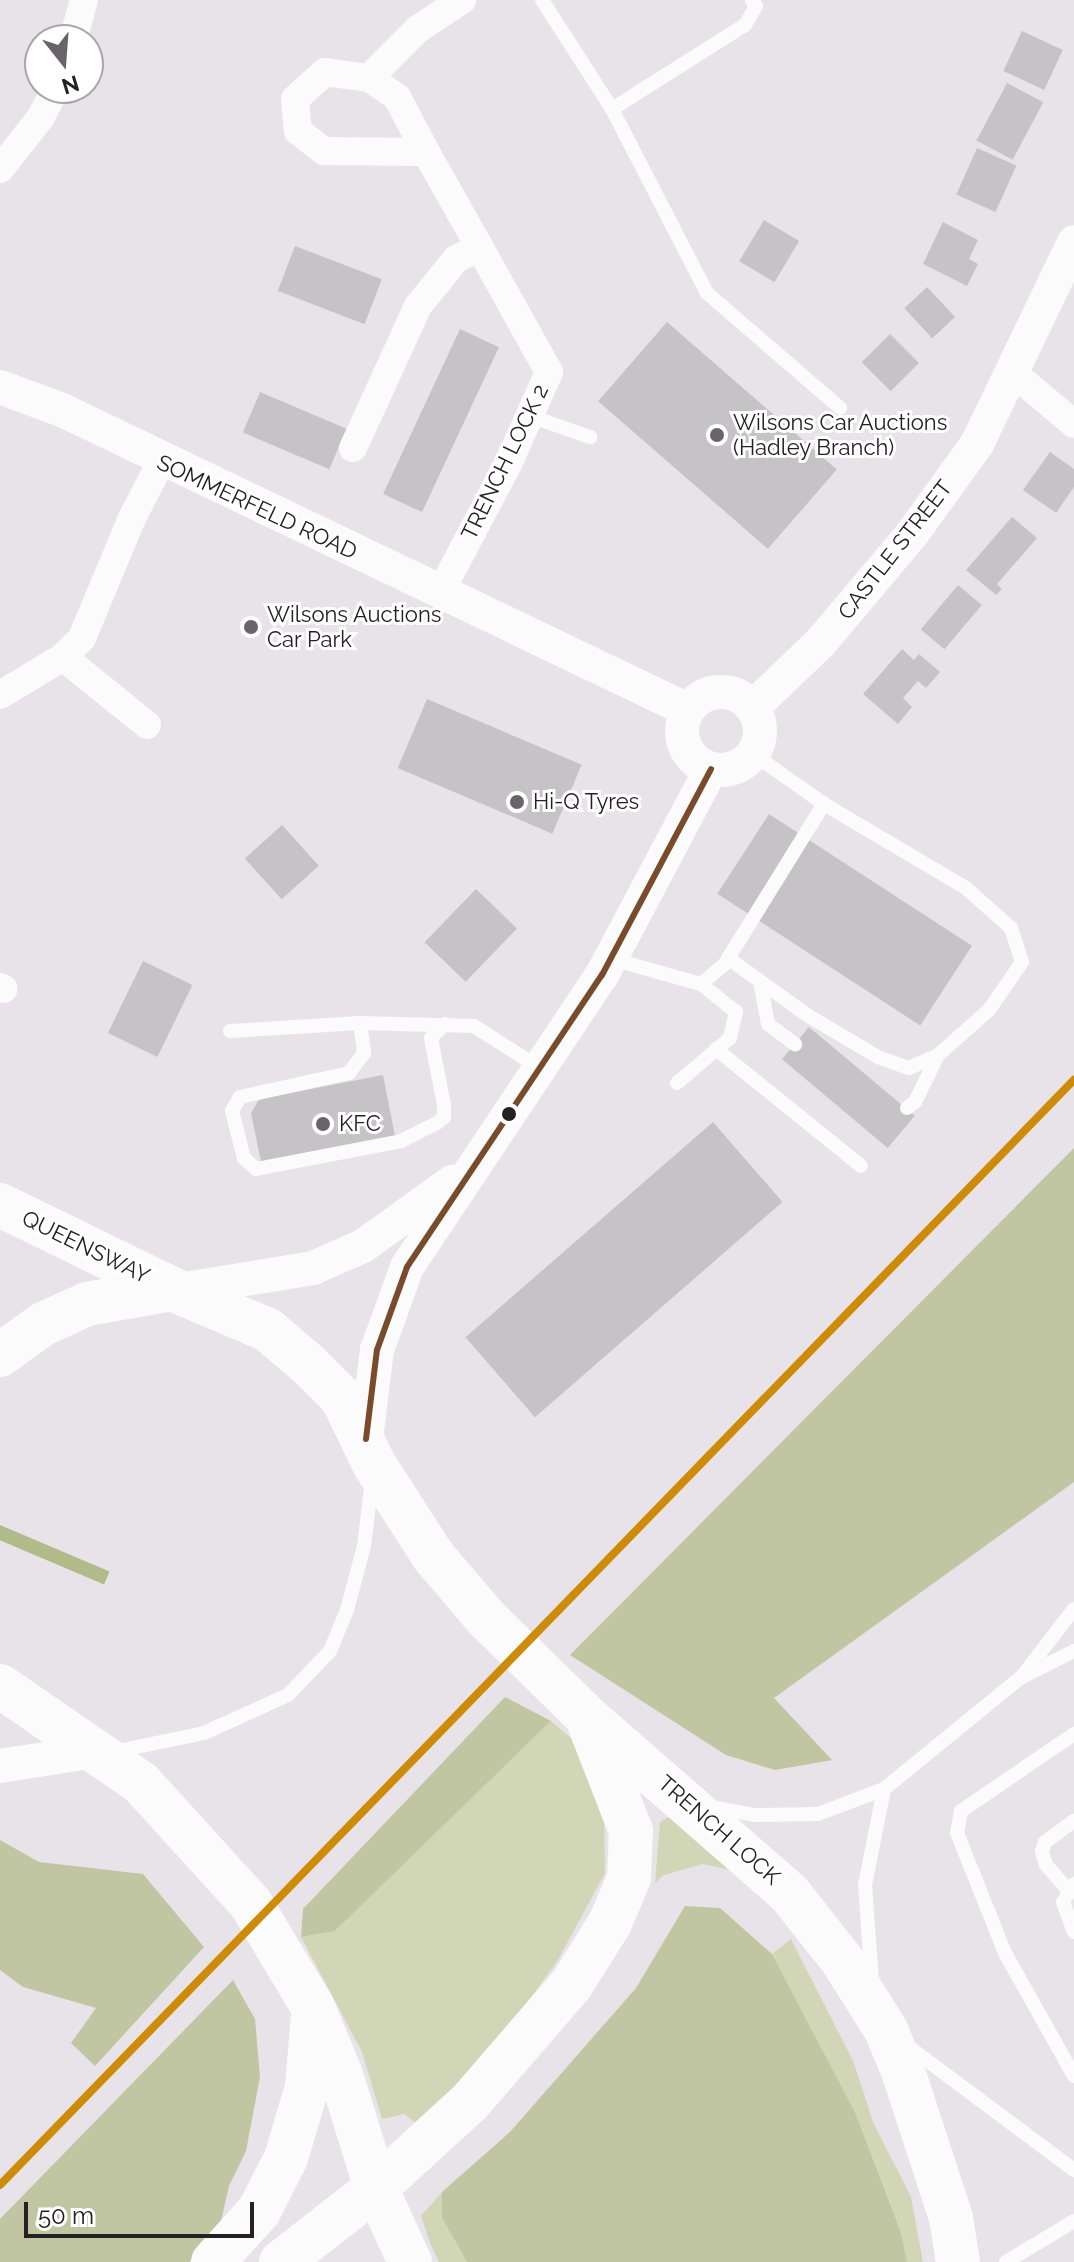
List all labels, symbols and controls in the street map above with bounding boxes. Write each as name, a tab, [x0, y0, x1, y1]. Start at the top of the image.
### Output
north arrow	[24, 24, 104, 104]
text: N	[59, 70, 82, 100]
street label: TRENCH LOCK 2	[456, 380, 554, 544]
place label: Wilsons Car Auctions (Hadley Branch)	[733, 409, 948, 460]
marker: Wilsons Car Auctions (Hadley Branch)	[708, 426, 726, 444]
street label: SOMMERFELD ROAD	[153, 449, 361, 565]
street label: CASTLE STREET	[832, 475, 958, 625]
place label: Wilsons Auctions Car Park	[267, 601, 442, 652]
marker: Wilsons Auctions Car Park	[242, 618, 260, 636]
place label: Hi-Q Tyres	[533, 789, 640, 815]
marker: Hi-Q Tyres	[508, 793, 526, 811]
unlabelled marker	[501, 1106, 517, 1122]
place label: KFC	[339, 1111, 381, 1137]
marker: KFC	[314, 1115, 332, 1133]
street label: QUEENSWAY	[18, 1205, 154, 1289]
street label: TRENCH LOCK	[653, 1770, 785, 1890]
scale bar	[28, 2186, 258, 2236]
text: 50 m	[38, 2201, 94, 2230]

